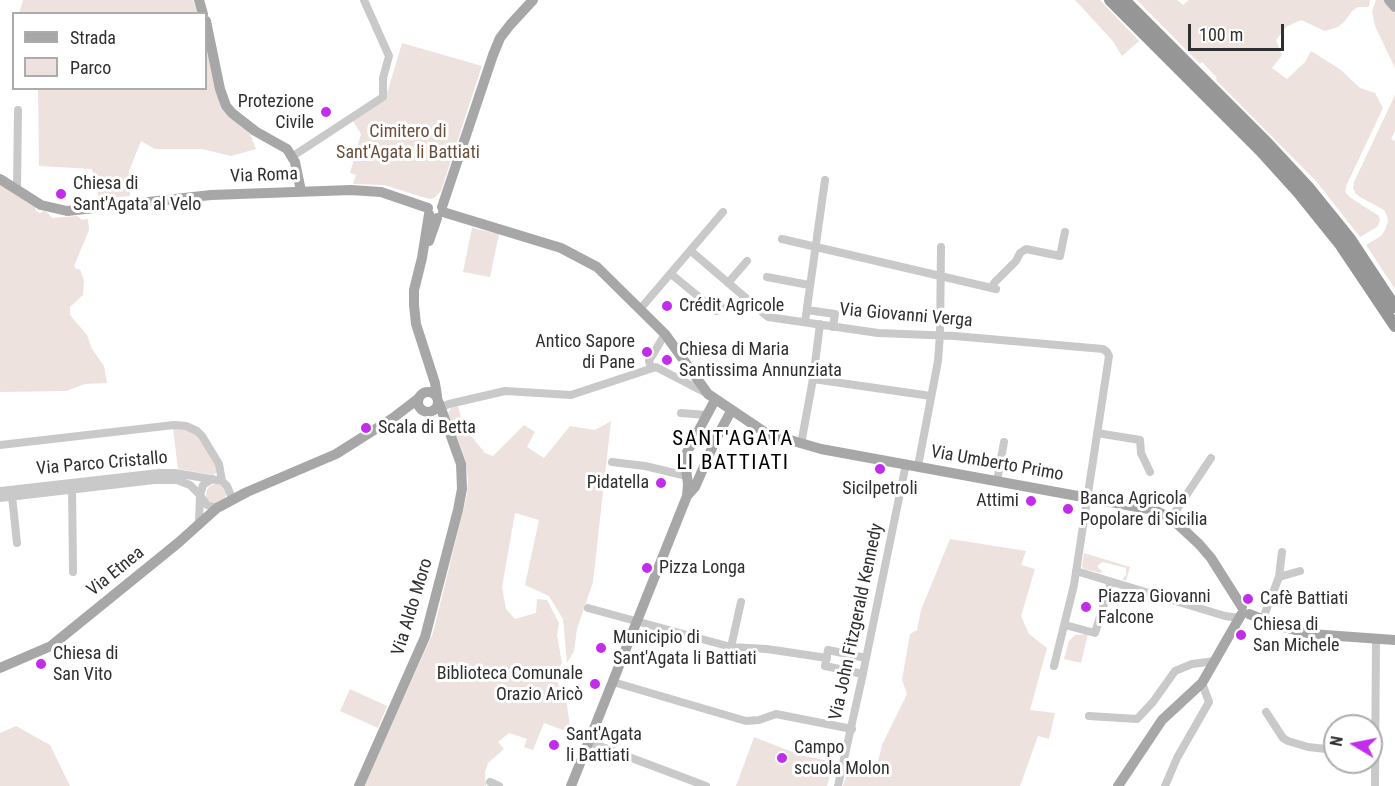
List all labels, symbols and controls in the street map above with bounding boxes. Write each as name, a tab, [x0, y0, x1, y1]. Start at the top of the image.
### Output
legend	[12, 12, 207, 90]
scale bar	[1191, 12, 1287, 50]
text: 100 m	[1199, 24, 1243, 45]
text: Strada	[70, 27, 116, 48]
text: Parco	[70, 57, 111, 78]
place label: Protezione Civile	[238, 91, 314, 134]
marker: Protezione Civile	[319, 105, 333, 119]
park label: Cimitero di Sant'Agata li Battiati	[336, 121, 480, 164]
street label: Via Roma	[230, 164, 298, 188]
place label: Chiesa di Sant'Agata al Velo	[73, 173, 201, 216]
marker: Chiesa di Sant'Agata al Velo	[54, 187, 68, 201]
place label: Crédit Agricole	[679, 295, 784, 317]
marker: Crédit Agricole	[660, 299, 674, 313]
street label: Via Giovanni Verga	[839, 299, 973, 333]
place label: Antico Sapore di Pane	[535, 331, 635, 374]
place label: Chiesa di Maria Santissima Annunziata	[679, 339, 842, 382]
marker: Antico Sapore di Pane	[640, 345, 654, 359]
marker: Chiesa di Maria Santissima Annunziata	[660, 353, 674, 367]
place label: Scala di Betta	[378, 417, 476, 439]
marker: Scala di Betta	[359, 421, 373, 435]
district label: SANT'AGATA LI BATTIATI	[672, 427, 794, 477]
street label: Via Umberto Primo	[929, 442, 1065, 486]
street label: Via Parco Cristallo	[36, 448, 168, 480]
marker: Sicilpetroli	[873, 462, 887, 476]
place label: Pidatella	[587, 472, 649, 494]
marker: Pidatella	[654, 476, 668, 490]
place label: Sicilpetroli	[842, 478, 918, 500]
place label: Banca Agricola Popolare di Sicilia	[1080, 488, 1207, 530]
place label: Attimi	[976, 490, 1019, 512]
marker: Attimi	[1024, 494, 1038, 508]
marker: Banca Agricola Popolare di Sicilia	[1061, 502, 1075, 516]
street label: Via John Fitzgerald Kennedy	[826, 522, 888, 722]
street label: Via Etnea	[83, 543, 149, 601]
street label: Via Aldo Moro	[388, 556, 438, 658]
place label: Pizza Longa	[659, 557, 745, 579]
marker: Pizza Longa	[640, 561, 654, 575]
place label: Piazza Giovanni Falcone	[1098, 586, 1211, 628]
place label: Cafè Battiati	[1260, 588, 1348, 610]
marker: Cafè Battiati	[1241, 592, 1255, 606]
marker: Piazza Giovanni Falcone	[1079, 600, 1093, 614]
place label: Chiesa di San Michele	[1253, 614, 1340, 656]
place label: Municipio di Sant'Agata li Battiati	[613, 627, 757, 670]
marker: Chiesa di San Michele	[1234, 628, 1248, 642]
marker: Municipio di Sant'Agata li Battiati	[594, 641, 608, 655]
place label: Chiesa di San Vito	[53, 643, 118, 686]
marker: Chiesa di San Vito	[34, 657, 48, 671]
place label: Biblioteca Comunale Orazio Aricò	[437, 663, 583, 706]
marker: Biblioteca Comunale Orazio Aricò	[588, 677, 602, 691]
north arrow	[1323, 714, 1383, 774]
place label: Sant'Agata li Battiati	[566, 724, 642, 766]
text: N	[1327, 735, 1347, 748]
place label: Campo scuola Molon	[794, 737, 890, 780]
marker: Sant'Agata li Battiati	[547, 738, 561, 752]
marker: Campo scuola Molon	[775, 751, 789, 765]

